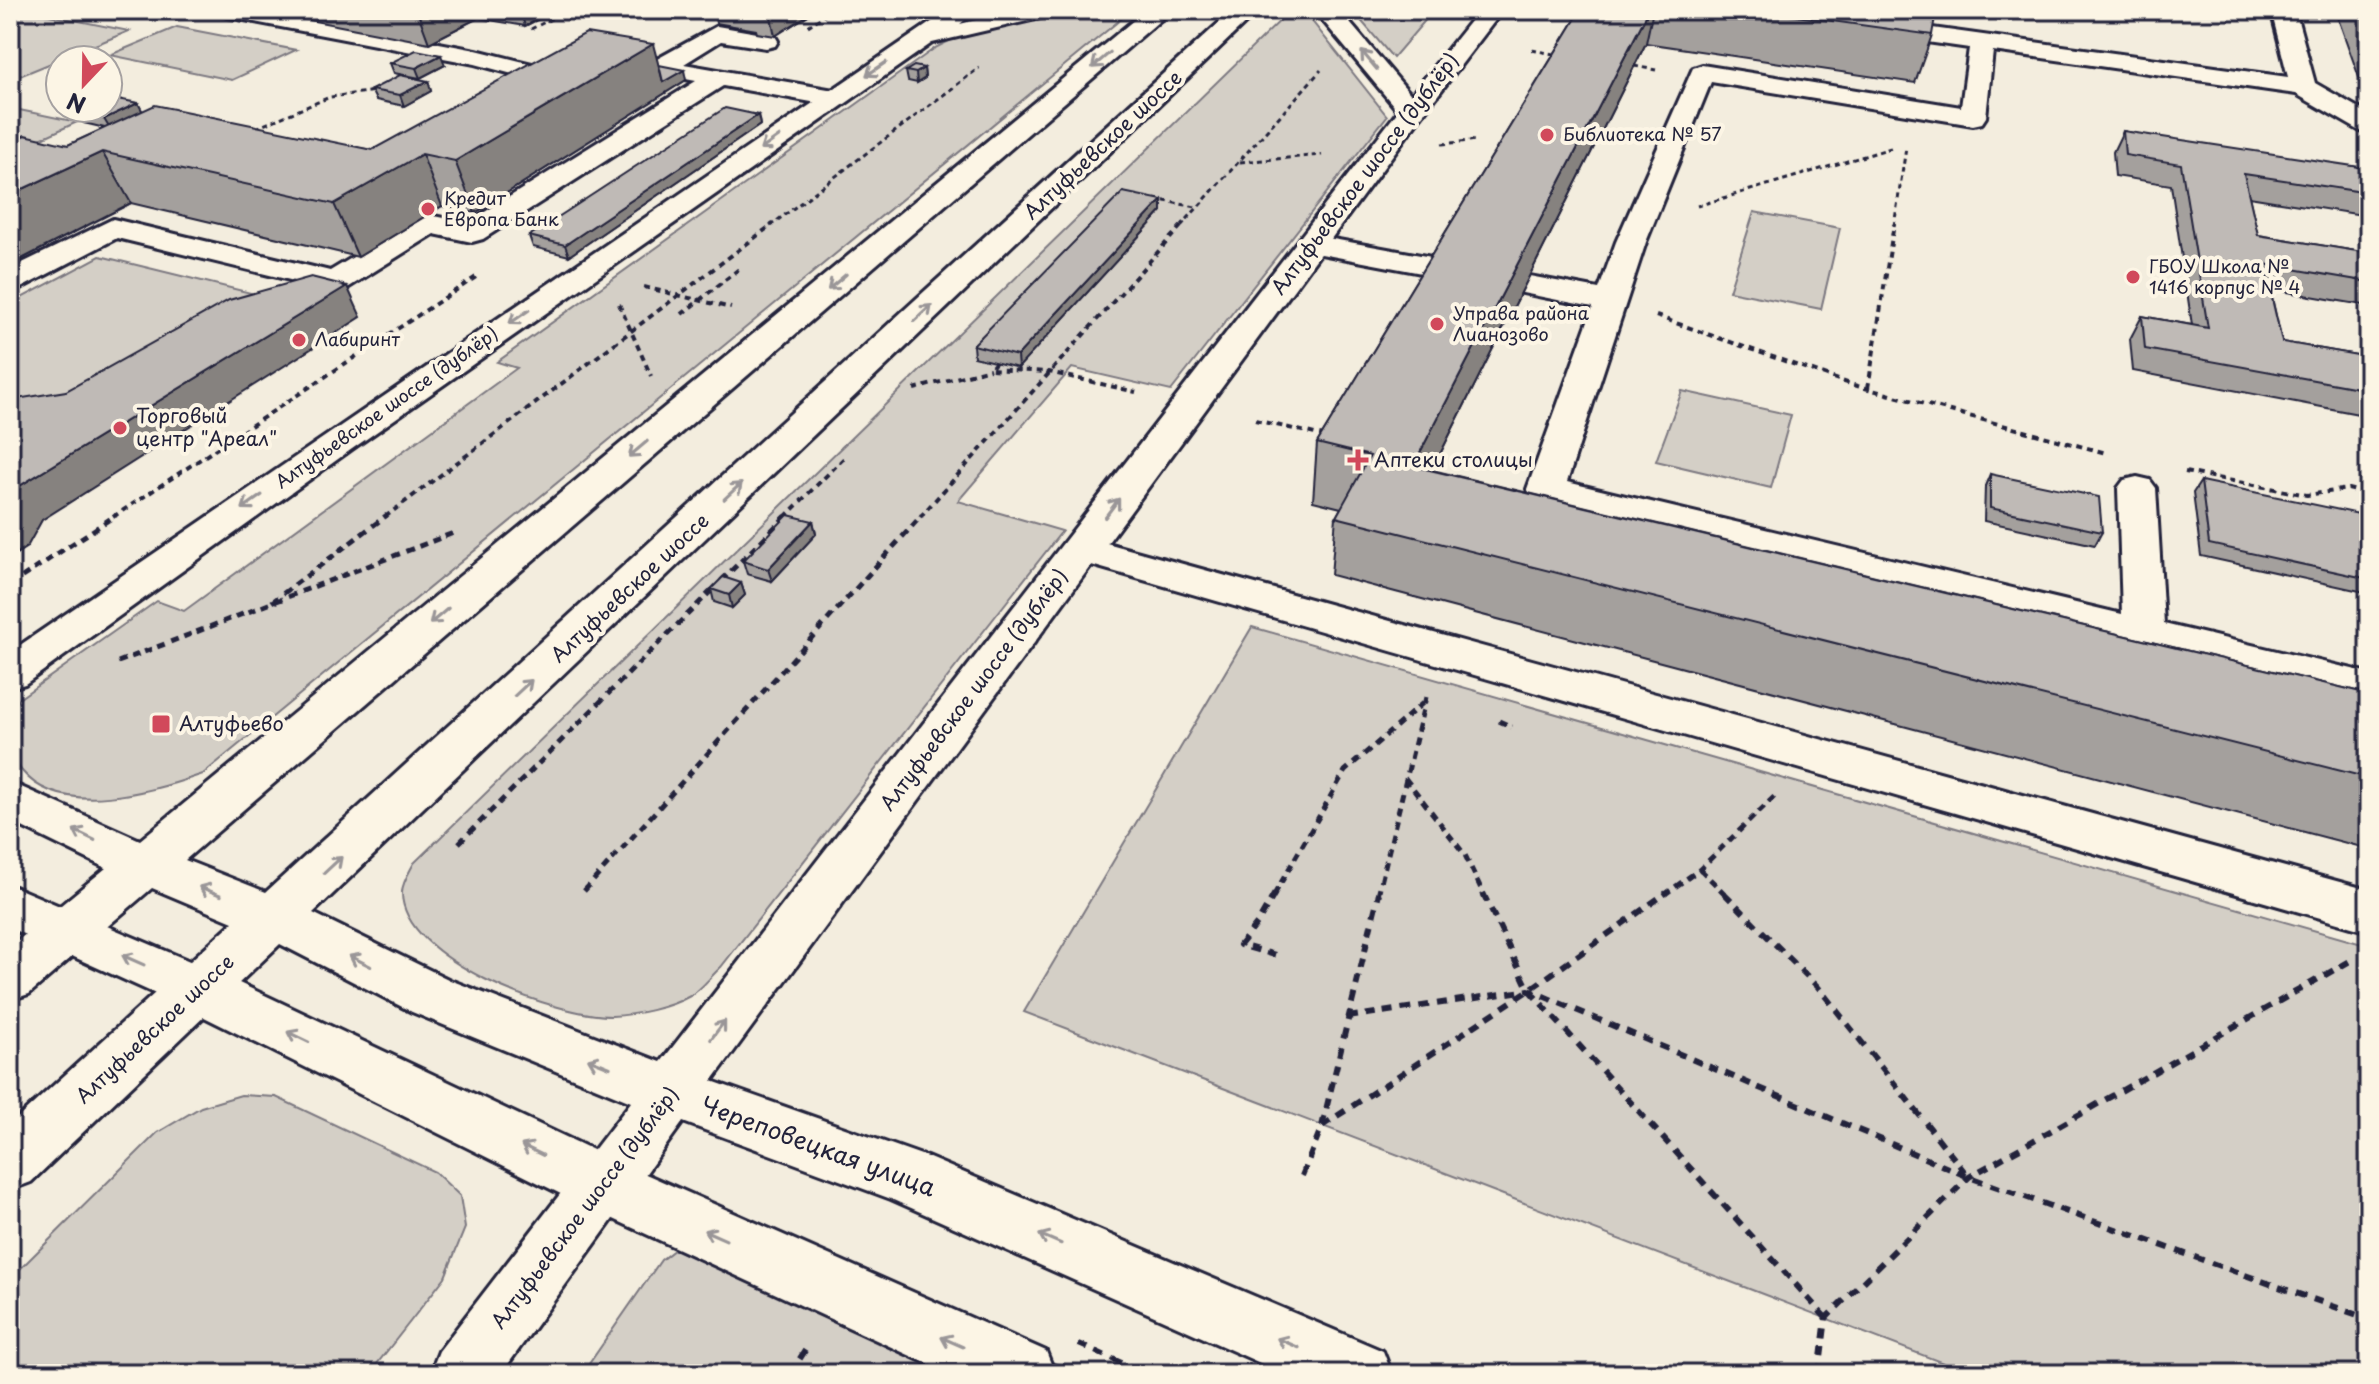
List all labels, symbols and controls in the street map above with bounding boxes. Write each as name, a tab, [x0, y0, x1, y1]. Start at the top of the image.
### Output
north arrow	[44, 44, 124, 124]
street label: Алтуфьевское шоссе (дублёр)	[1263, 46, 1465, 301]
one-way arrow	[1091, 51, 1111, 69]
one-way arrow	[1360, 51, 1378, 71]
one-way arrow	[866, 61, 888, 77]
street label: Алтуфьевское шоссе	[1016, 63, 1188, 226]
text: N	[62, 85, 90, 122]
place label: Библиотека № 57	[1563, 120, 1721, 147]
marker: Библиотека № 57	[1538, 126, 1556, 144]
one-way arrow	[760, 134, 781, 151]
place label: Кредит Европа Банк	[444, 184, 559, 232]
marker: Кредит Европа Банк	[419, 200, 437, 218]
place label: ГБОУ Школа № 1416 корпус № 4	[2149, 252, 2300, 300]
marker: ГБОУ Школа № 1416 корпус № 4	[2124, 268, 2142, 286]
one-way arrow	[828, 273, 848, 291]
place label: Управа района Лианозово	[1453, 299, 1590, 347]
one-way arrow	[913, 304, 933, 323]
one-way arrow	[509, 309, 531, 325]
marker: Управа района Лианозово	[1428, 315, 1446, 333]
street label: Алтуфьевское шоссе (дублёр)	[269, 319, 503, 494]
place label: Лабиринт	[315, 325, 400, 352]
marker: Лабиринт	[290, 331, 308, 349]
place label: Торговый центр "Ареал"	[136, 400, 277, 453]
marker: Торговый центр "Ареал"	[111, 419, 129, 437]
one-way arrow	[629, 440, 649, 458]
place label: Аптеки столицы	[1374, 444, 1533, 474]
marker: Аптеки столицы	[1349, 451, 1367, 469]
one-way arrow	[723, 481, 743, 500]
one-way arrow	[242, 494, 264, 510]
one-way arrow	[1103, 498, 1120, 520]
street label: Алтуфьевское шоссе	[543, 506, 715, 669]
street label: Алтуфьевское шоссе (дублёр)	[872, 562, 1074, 817]
one-way arrow	[430, 607, 450, 625]
one-way arrow	[513, 678, 533, 697]
place label: Алтуфьево	[179, 708, 284, 738]
marker: Алтуфьево	[150, 713, 172, 735]
one-way arrow	[72, 827, 96, 842]
one-way arrow	[323, 856, 343, 875]
one-way arrow	[198, 883, 223, 898]
street label: Алтуфьевское шоссе	[68, 947, 240, 1110]
one-way arrow	[121, 951, 146, 966]
one-way arrow	[349, 952, 373, 968]
one-way arrow	[710, 1019, 726, 1041]
one-way arrow	[286, 1028, 310, 1044]
one-way arrow	[587, 1055, 612, 1069]
street label: Алтуфьевское шоссе (дублёр)	[483, 1080, 685, 1335]
street label: Череповецкая улица	[696, 1086, 941, 1204]
one-way arrow	[520, 1142, 544, 1157]
one-way arrow	[703, 1227, 727, 1242]
one-way arrow	[1038, 1231, 1063, 1246]
one-way arrow	[940, 1334, 964, 1349]
one-way arrow	[1277, 1335, 1301, 1350]

